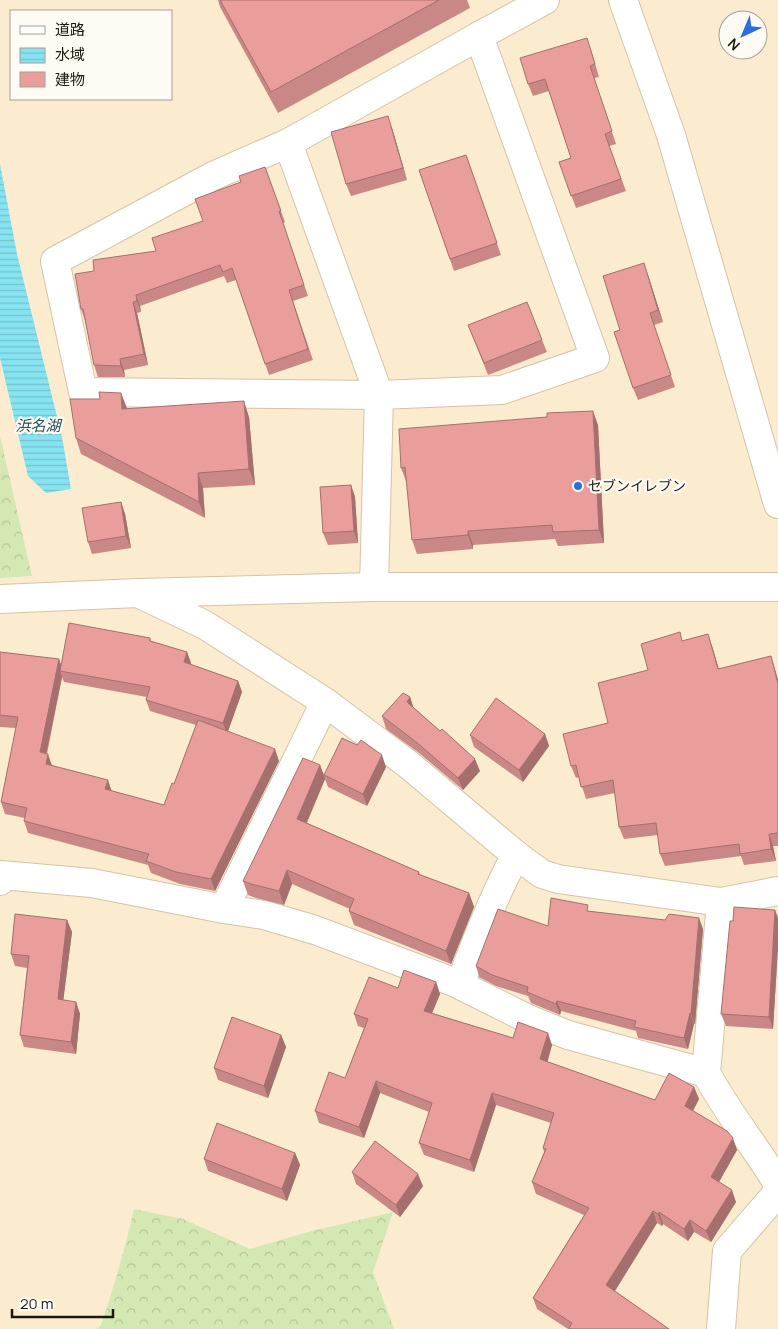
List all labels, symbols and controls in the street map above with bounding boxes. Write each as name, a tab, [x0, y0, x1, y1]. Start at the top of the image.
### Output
legend	[10, 10, 172, 100]
north arrow	[718, 10, 768, 60]
text: 道路	[55, 19, 85, 40]
text: N	[723, 34, 744, 55]
text: 水域	[55, 44, 85, 65]
text: 建物	[55, 69, 85, 90]
water label: 浜名湖	[15, 415, 62, 436]
place label: セブンイレブン	[588, 476, 686, 495]
marker: セブンイレブン	[572, 480, 584, 492]
scale bar	[12, 1286, 114, 1318]
text: 20 m	[20, 1293, 53, 1314]

